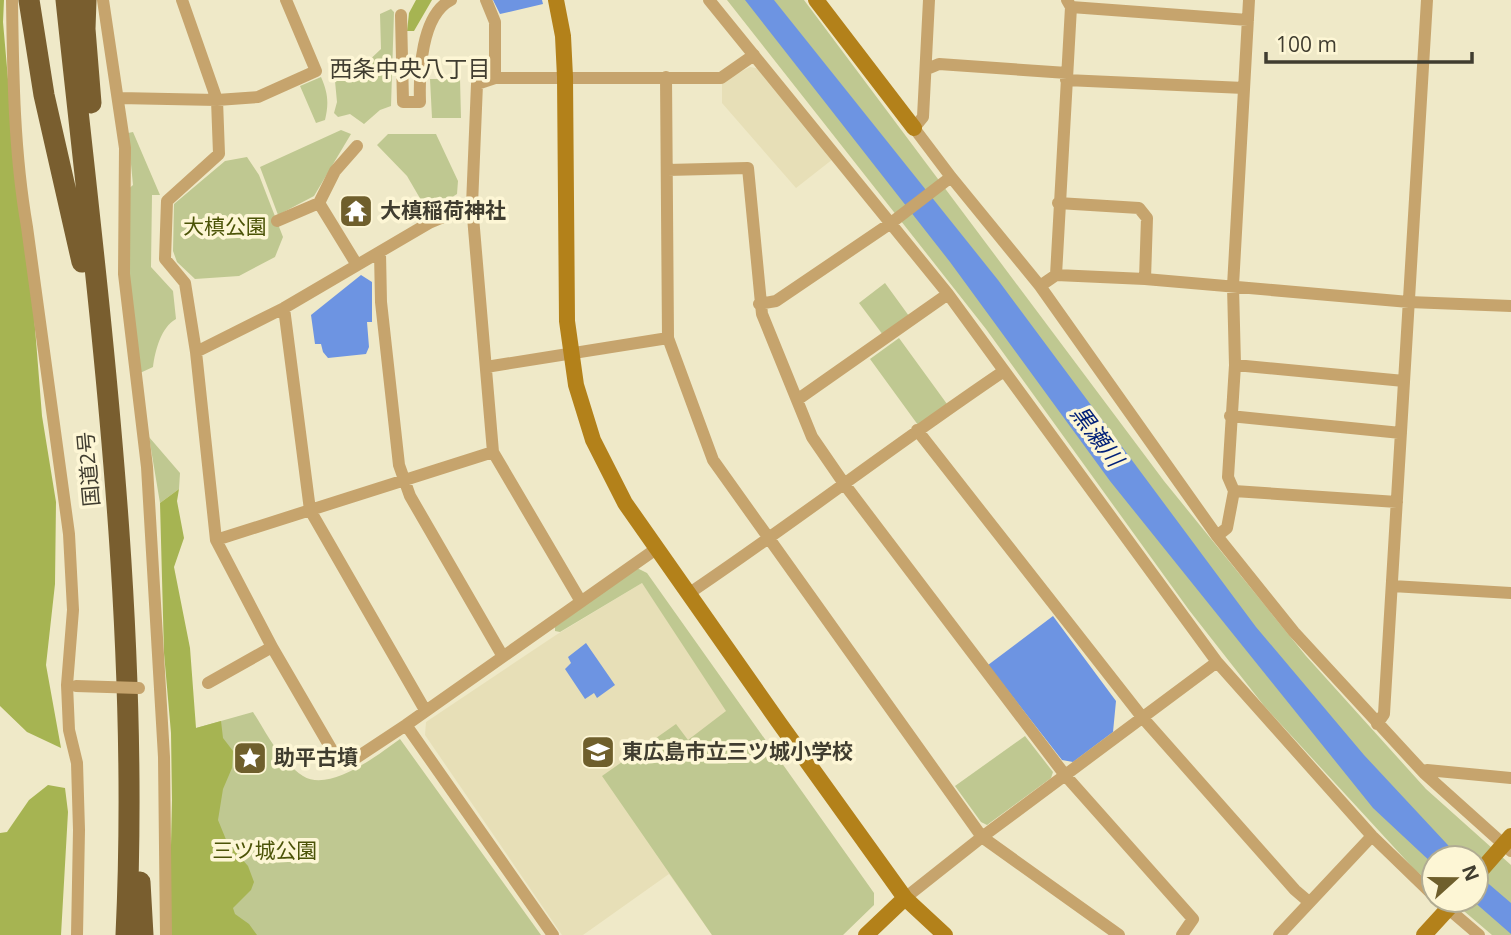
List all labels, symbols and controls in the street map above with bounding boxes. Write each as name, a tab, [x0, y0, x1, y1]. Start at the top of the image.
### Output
scale bar	[1266, 21, 1472, 65]
text: 100 m	[1276, 30, 1337, 58]
district label: 西条中央八丁目	[330, 52, 491, 84]
temple icon: 大槙稲荷神社	[337, 192, 375, 230]
place label: 大槙稲荷神社	[380, 196, 506, 224]
park label: 大槙公園	[183, 212, 267, 240]
water label: 黒瀬川	[1064, 398, 1133, 475]
street label: 国道2号	[71, 431, 105, 508]
school or university icon: 東広島市立三ツ城小学校	[579, 733, 617, 771]
place label: 東広島市立三ツ城小学校	[622, 737, 853, 765]
place icon: 助平古墳	[231, 739, 269, 777]
place label: 助平古墳	[274, 743, 358, 771]
park label: 三ツ城公園	[213, 836, 318, 864]
north arrow	[1420, 844, 1490, 914]
text: N	[1456, 861, 1486, 885]

